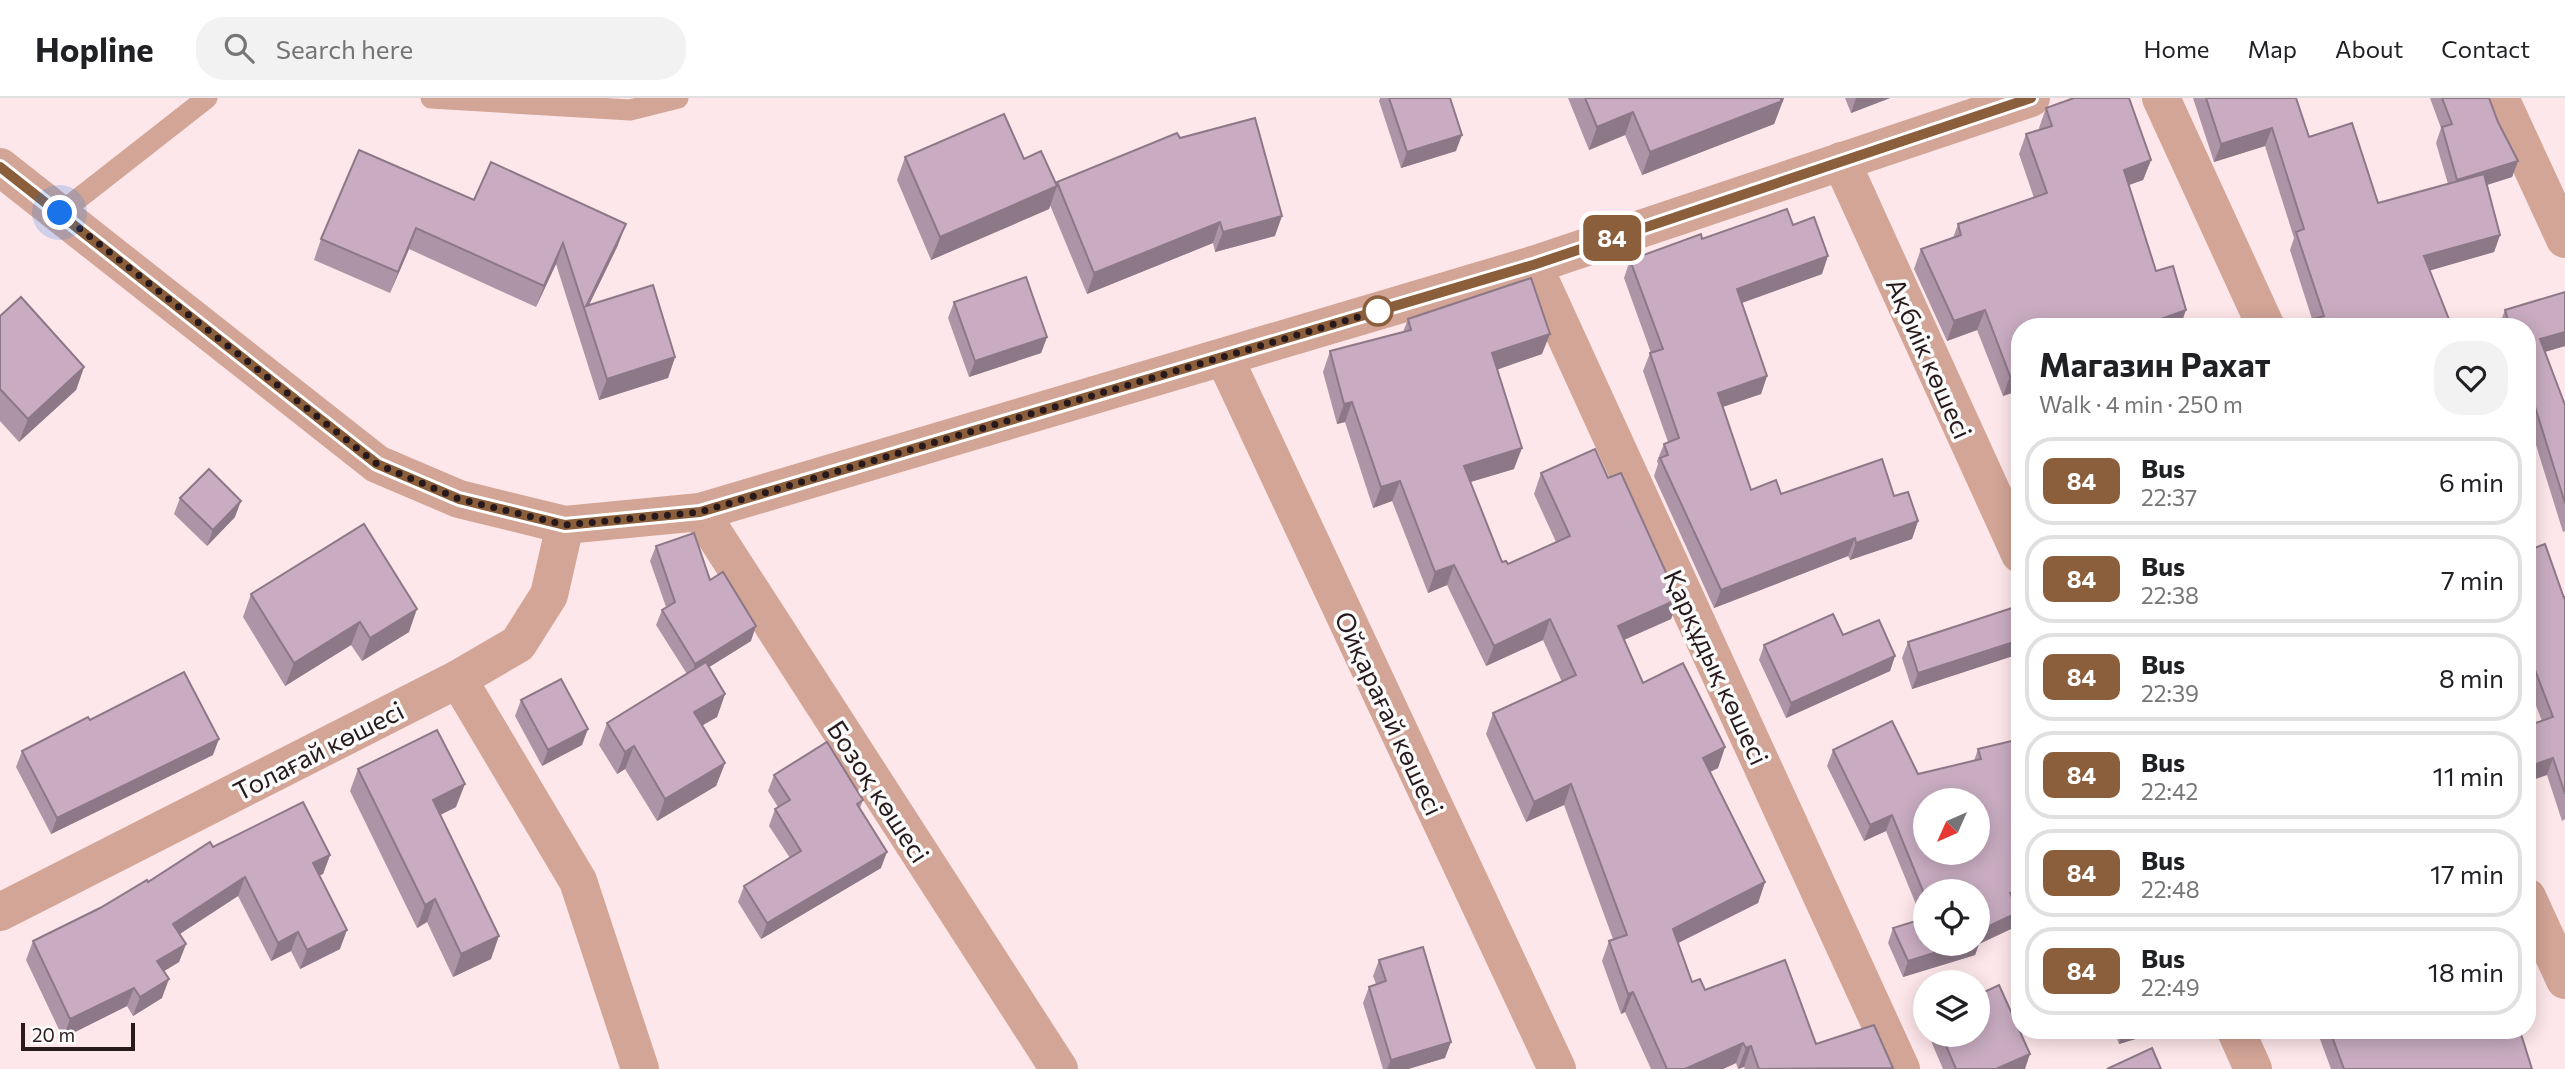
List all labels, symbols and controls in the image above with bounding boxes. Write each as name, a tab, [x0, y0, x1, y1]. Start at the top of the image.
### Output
search box	[196, 17, 686, 80]
text: Hopline	[35, 28, 154, 69]
icon: search	[220, 29, 258, 67]
text: Search here	[276, 33, 413, 64]
text: Home	[2144, 34, 2210, 63]
text: Map	[2248, 34, 2297, 63]
text: About	[2335, 34, 2403, 63]
text: Contact	[2441, 34, 2530, 63]
your location	[42, 195, 77, 230]
line badge: 84	[1580, 215, 1644, 261]
text: 84	[1597, 223, 1627, 252]
street label: Ақбиік көшесі	[1881, 273, 1979, 443]
unlabelled marker	[1363, 296, 1393, 326]
button: heart	[2434, 341, 2508, 415]
text: Магазин Рахат	[2039, 343, 2271, 384]
text: Walk · 4 min · 250 m	[2039, 390, 2243, 418]
text: Bus	[2141, 452, 2185, 483]
text: 84	[2067, 466, 2096, 495]
text: 6 min	[2439, 466, 2504, 497]
text: 22:37	[2141, 483, 2197, 511]
text: Bus	[2141, 550, 2185, 581]
text: 84	[2067, 564, 2096, 593]
text: 7 min	[2441, 564, 2504, 595]
street label: Қарқұдық көшесі	[1658, 565, 1776, 769]
text: 22:38	[2141, 581, 2199, 609]
street label: Ойқарағай көшесі	[1329, 606, 1451, 820]
text: Bus	[2141, 648, 2185, 679]
text: 84	[2067, 662, 2096, 691]
text: 8 min	[2439, 662, 2504, 693]
text: 22:39	[2141, 679, 2199, 707]
street label: Толағай көшесі	[228, 694, 408, 806]
street label: Бозоқ көшесі	[822, 714, 936, 868]
text: Bus	[2141, 746, 2185, 777]
text: 84	[2067, 760, 2096, 789]
text: 11 min	[2433, 760, 2504, 791]
text: 22:42	[2141, 777, 2198, 805]
north arrow	[1913, 788, 1990, 864]
map controls	[1913, 788, 1990, 1047]
text: Bus	[2141, 844, 2185, 875]
text: 84	[2067, 858, 2096, 887]
text: 17 min	[2430, 858, 2504, 889]
text: 22:48	[2141, 875, 2200, 903]
button: locate	[1913, 879, 1990, 956]
text: Bus	[2141, 942, 2185, 973]
text: 84	[2067, 956, 2096, 985]
text: 18 min	[2428, 956, 2504, 987]
button: layers	[1913, 970, 1990, 1047]
text: 22:49	[2141, 973, 2200, 1001]
scale bar	[21, 1020, 135, 1052]
text: 20 m	[32, 1023, 75, 1046]

